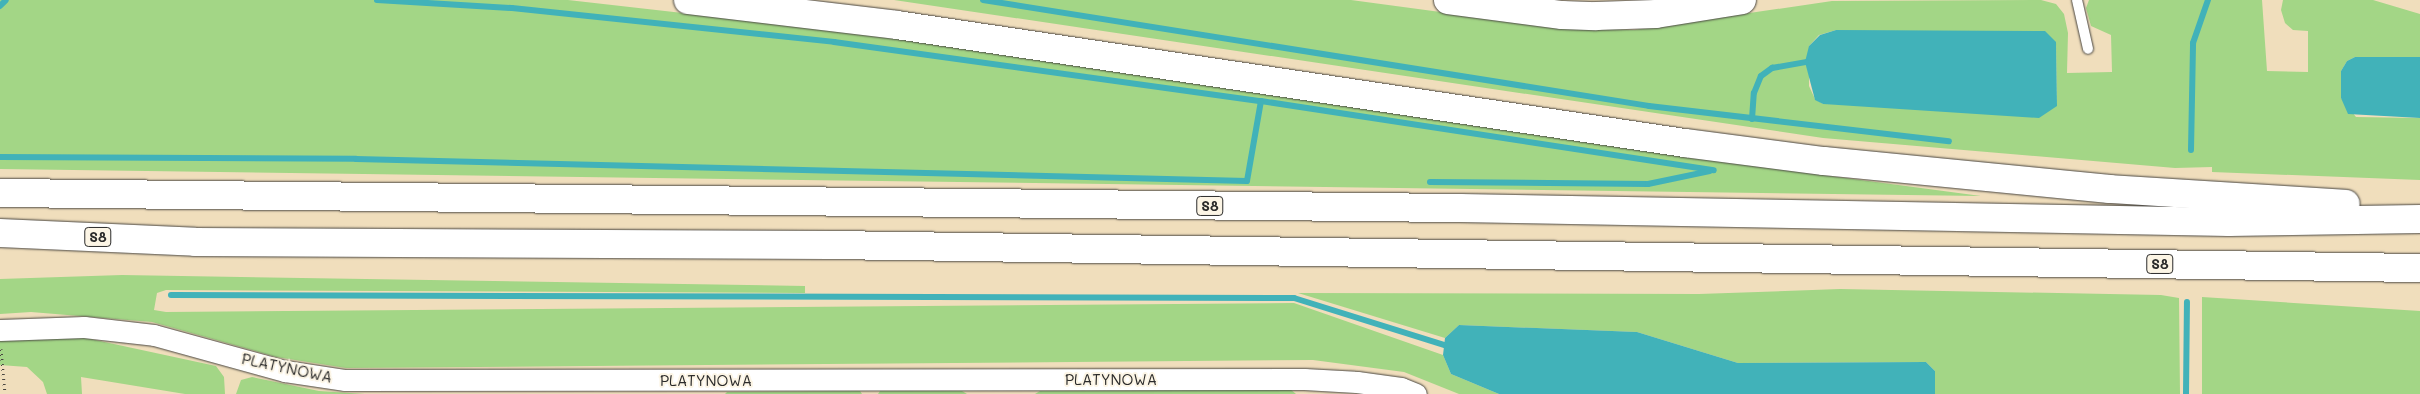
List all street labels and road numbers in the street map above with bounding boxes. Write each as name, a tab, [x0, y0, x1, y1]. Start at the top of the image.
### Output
road number: S8	[1196, 195, 1224, 218]
road number: S8	[84, 226, 112, 248]
road number: S8	[2146, 252, 2174, 276]
street label: PLATYNOWA	[240, 350, 334, 386]
street label: PLATYNOWA	[1065, 371, 1157, 389]
street label: PLATYNOWA	[660, 372, 752, 390]

